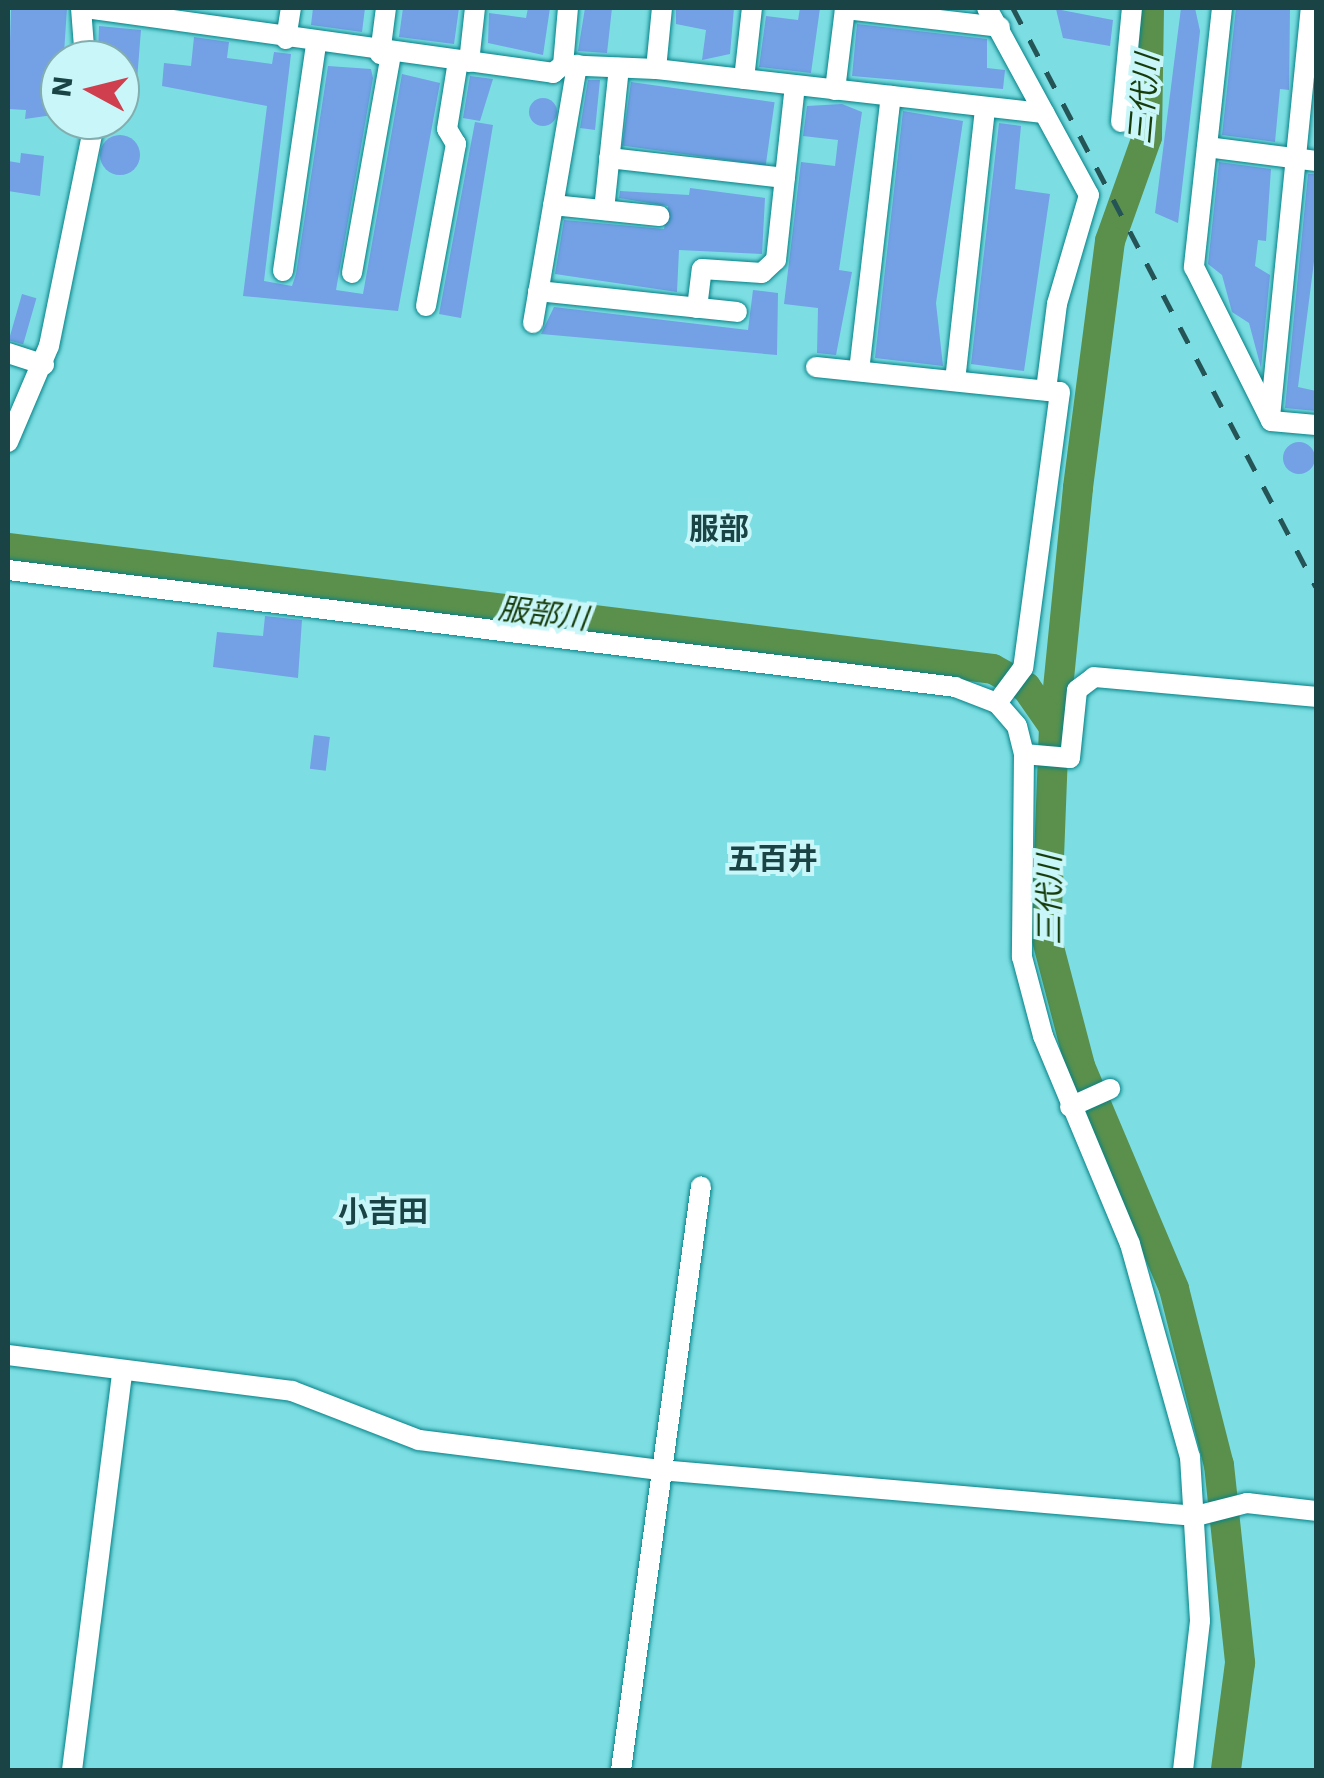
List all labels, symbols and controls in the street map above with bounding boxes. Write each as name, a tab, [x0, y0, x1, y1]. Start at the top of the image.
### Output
north arrow	[40, 40, 140, 140]
water label: 三代川	[1122, 53, 1166, 145]
text: N	[44, 74, 79, 99]
district label: 服部	[689, 511, 749, 547]
water label: 服部川	[496, 591, 590, 637]
district label: 五百井	[728, 841, 818, 877]
water label: 三代川	[1032, 855, 1068, 945]
district label: 小吉田	[338, 1194, 428, 1230]

